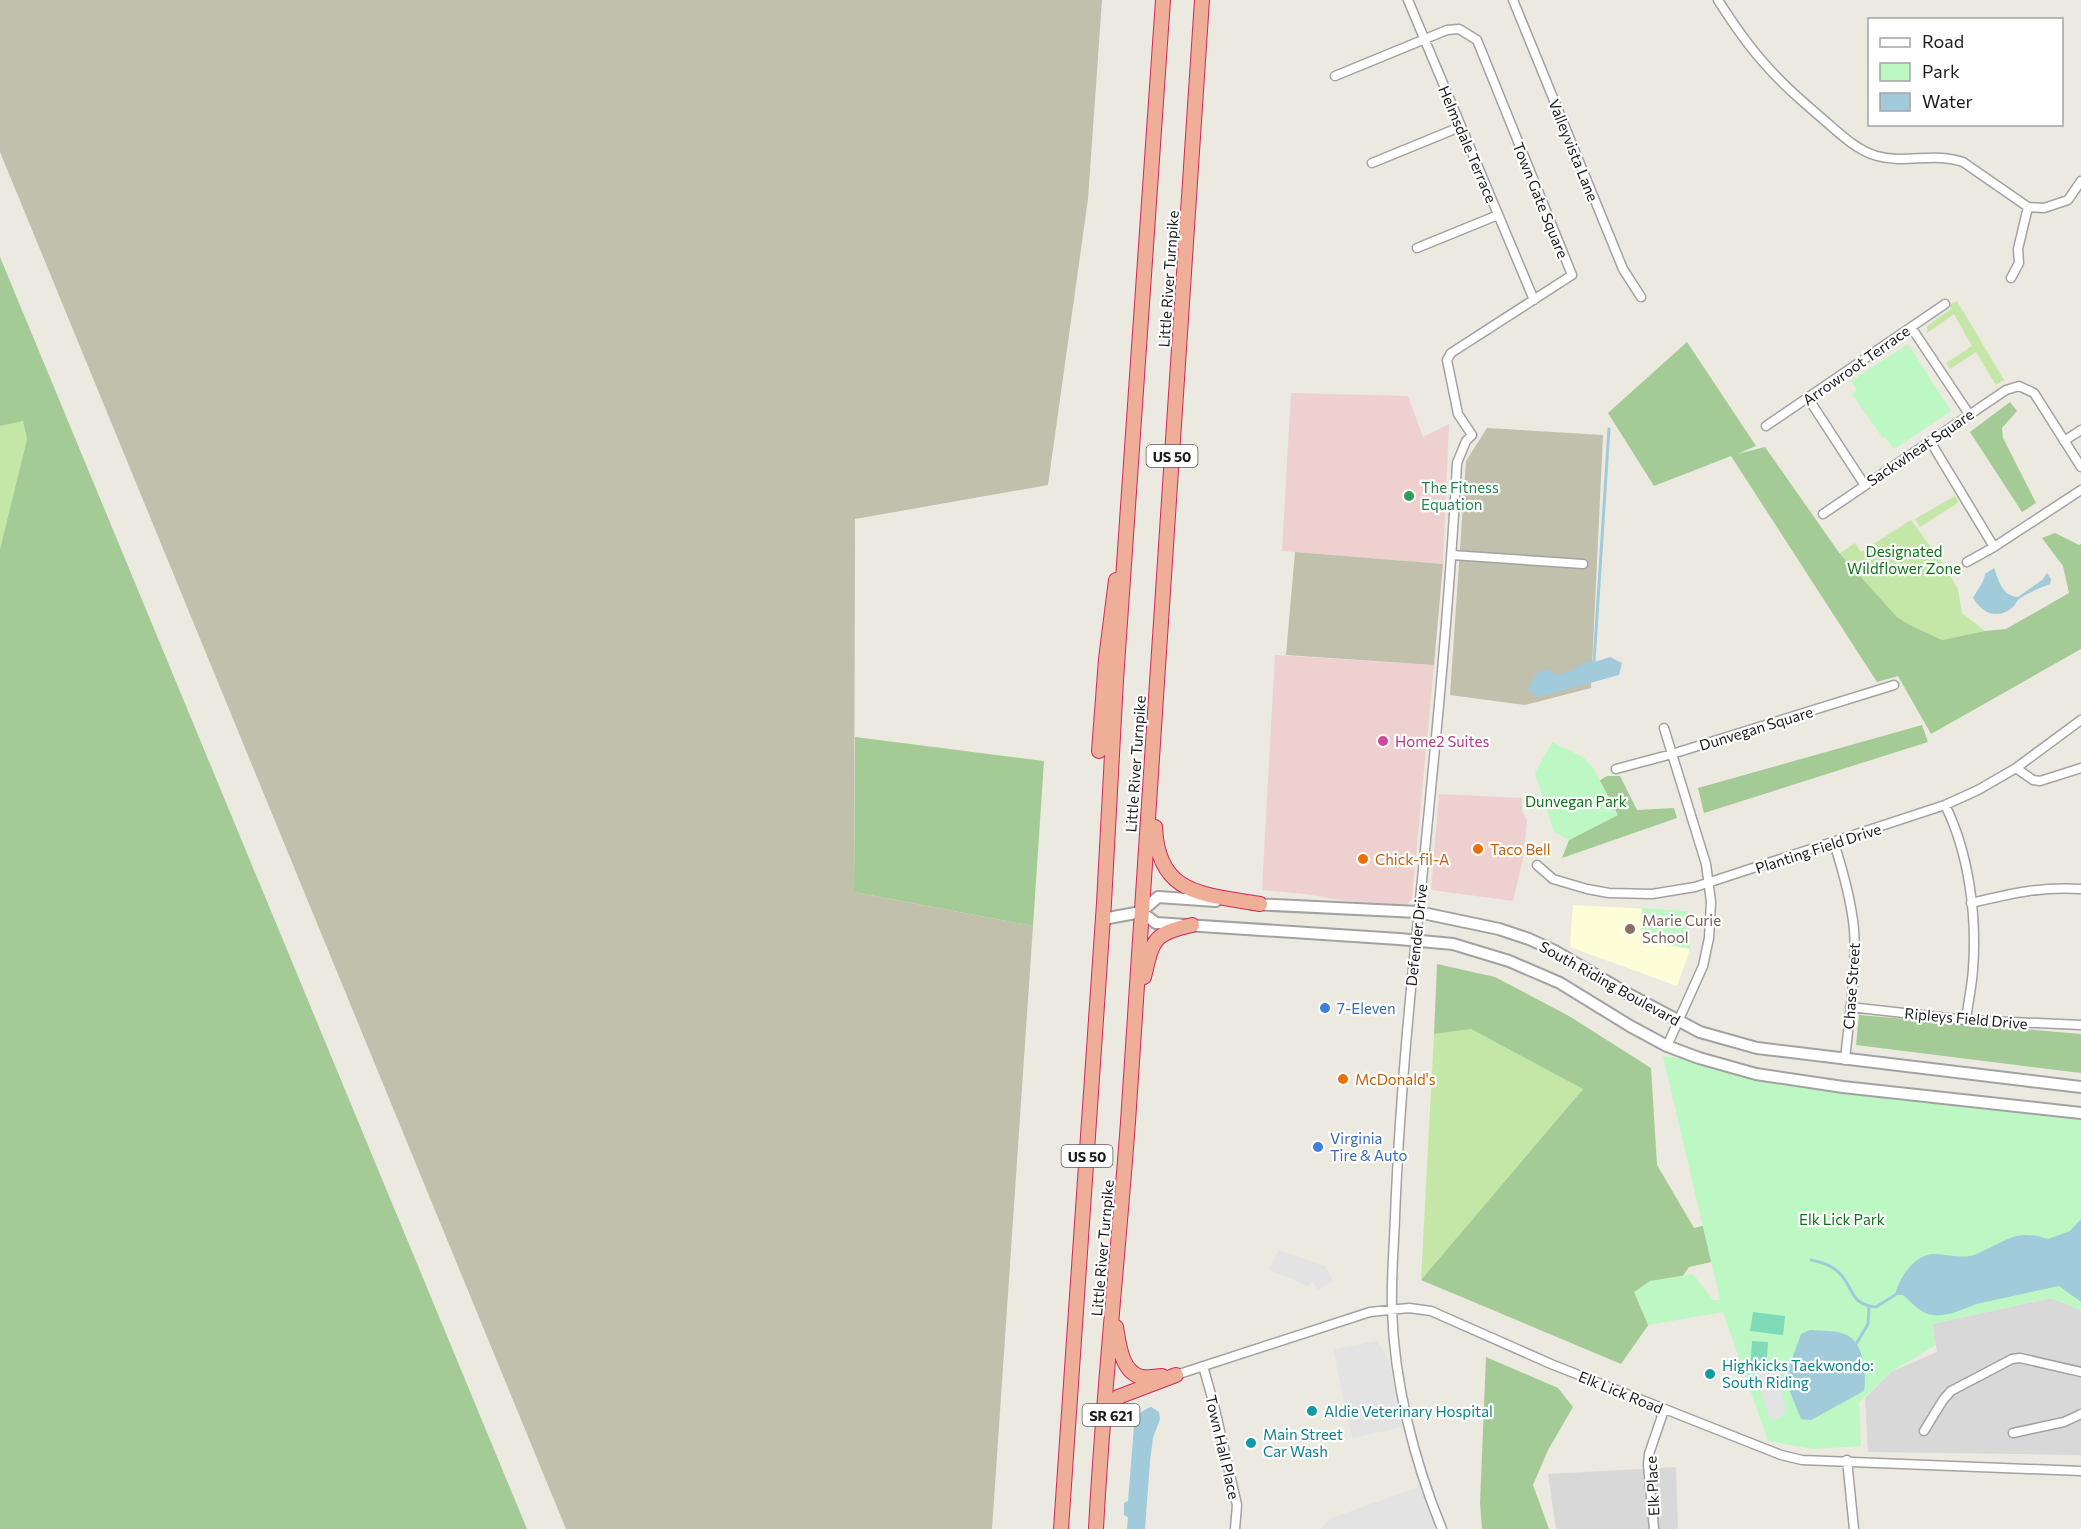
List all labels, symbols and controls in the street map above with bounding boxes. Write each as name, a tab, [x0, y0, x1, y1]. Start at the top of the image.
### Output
legend	[1868, 18, 2063, 126]
text: Road	[1922, 30, 1964, 52]
text: Park	[1922, 60, 1960, 82]
street label: Helmsdale Terrace	[1435, 83, 1501, 205]
text: Water	[1922, 90, 1973, 112]
street label: Valleyvista Lane	[1545, 96, 1603, 204]
street label: Town Gate Square	[1509, 139, 1573, 261]
street label: Little River Turnpike	[1154, 210, 1182, 348]
street label: Arrowroot Terrace	[1799, 321, 1913, 409]
street label: Sackwheat Square	[1863, 405, 1977, 489]
road number: US 50	[1146, 445, 1198, 467]
place label: The Fitness Equation	[1421, 478, 1499, 513]
marker: The Fitness Equation	[1402, 489, 1416, 503]
park label: Designated Wildflower Zone	[1847, 542, 1961, 577]
street label: Little River Turnpike	[1121, 695, 1149, 833]
street label: Dunvegan Square	[1697, 702, 1815, 754]
place label: Home2 Suites	[1395, 732, 1489, 750]
marker: Home2 Suites	[1376, 734, 1390, 748]
park label: Dunvegan Park	[1525, 792, 1627, 810]
street label: Planting Field Drive	[1753, 819, 1883, 877]
place label: Taco Bell	[1490, 840, 1551, 858]
marker: Taco Bell	[1471, 842, 1485, 856]
place label: Chick-fil-A	[1375, 850, 1449, 868]
marker: Chick-fil-A	[1356, 852, 1370, 866]
street label: Defender Drive	[1402, 883, 1430, 987]
place label: Marie Curie School	[1642, 911, 1721, 946]
marker: Marie Curie School	[1623, 922, 1637, 936]
street label: South Riding Boulevard	[1536, 937, 1684, 1029]
street label: Chase Street	[1839, 942, 1863, 1030]
place label: 7-Eleven	[1337, 999, 1396, 1017]
marker: 7-Eleven	[1318, 1001, 1332, 1015]
street label: Ripleys Field Drive	[1904, 1004, 2028, 1032]
place label: McDonald's	[1355, 1070, 1436, 1088]
marker: McDonald's	[1336, 1072, 1350, 1086]
place label: Virginia Tire & Auto	[1330, 1129, 1407, 1164]
marker: Virginia Tire & Auto	[1311, 1140, 1325, 1154]
road number: US 50	[1062, 1145, 1112, 1167]
street label: Little River Turnpike	[1087, 1179, 1117, 1317]
park label: Elk Lick Park	[1799, 1210, 1885, 1228]
place label: Highkicks Taekwondo: South Riding	[1722, 1356, 1874, 1391]
street label: Elk Lick Road	[1576, 1367, 1666, 1417]
marker: Highkicks Taekwondo: South Riding	[1703, 1367, 1717, 1381]
street label: Town Hall Place	[1202, 1393, 1244, 1501]
place label: Aldie Veterinary Hospital	[1324, 1402, 1493, 1420]
road number: SR 621	[1082, 1404, 1140, 1426]
marker: Aldie Veterinary Hospital	[1305, 1404, 1319, 1418]
place label: Main Street Car Wash	[1263, 1425, 1343, 1460]
marker: Main Street Car Wash	[1244, 1436, 1258, 1450]
street label: Elk Place	[1641, 1455, 1663, 1516]

